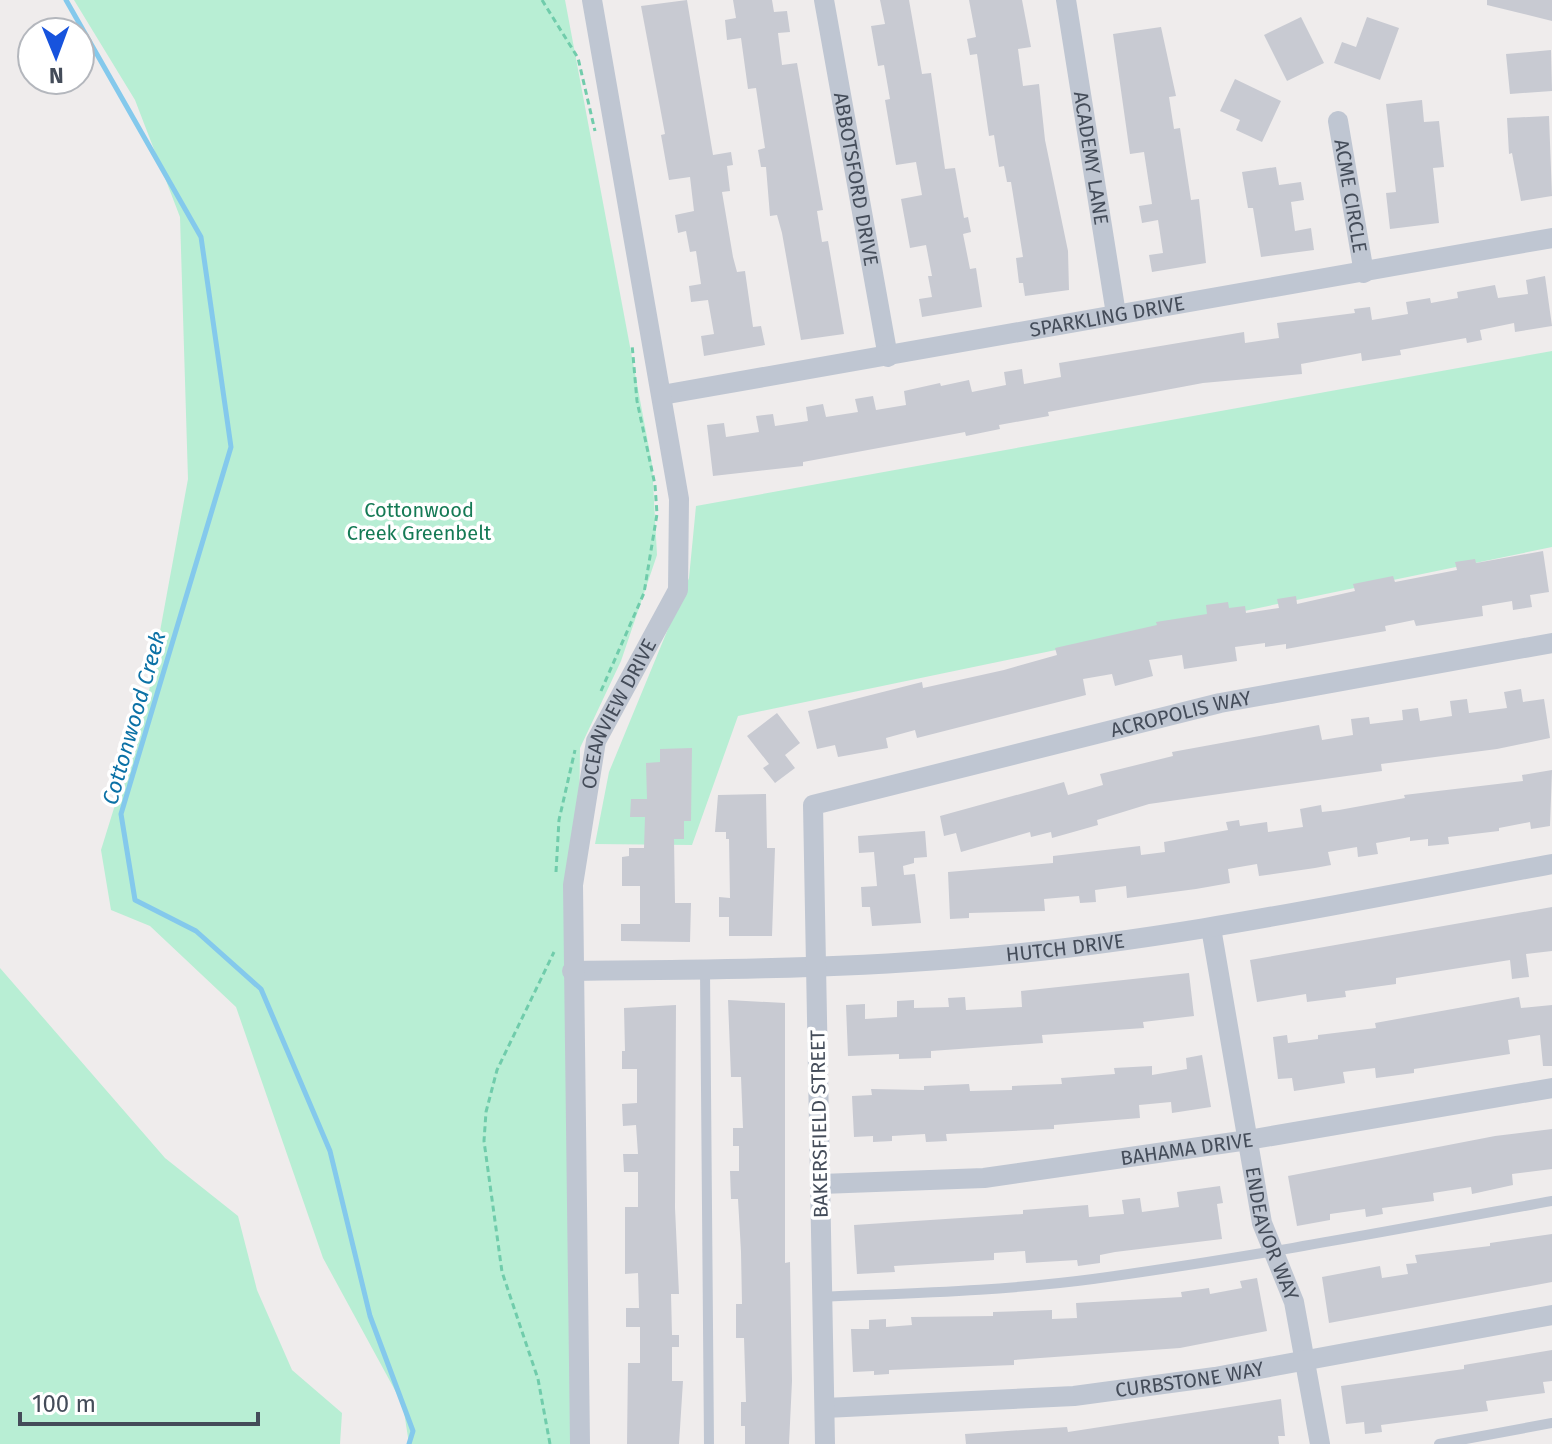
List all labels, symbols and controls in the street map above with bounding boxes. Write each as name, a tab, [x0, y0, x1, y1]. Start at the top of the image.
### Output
north arrow	[16, 16, 96, 96]
text: N	[49, 62, 64, 89]
street label: ABBOTSFORD DRIVE	[829, 90, 883, 268]
street label: ACADEMY LANE	[1069, 90, 1114, 227]
street label: ACME CIRCLE	[1329, 137, 1372, 255]
street label: SPARKLING DRIVE	[1028, 291, 1186, 342]
park label: Cottonwood Creek Greenbelt	[347, 498, 492, 545]
water label: Cottonwood Creek	[96, 628, 172, 808]
street label: OCEANVIEW DRIVE	[577, 634, 661, 791]
street label: ACROPOLIS WAY	[1108, 686, 1253, 742]
street label: HUTCH DRIVE	[1005, 928, 1126, 966]
street label: BAKERSFIELD STREET	[805, 1029, 833, 1218]
street label: BAHAMA DRIVE	[1119, 1127, 1255, 1170]
street label: ENDEAVOR WAY	[1240, 1165, 1304, 1304]
street label: CURBSTONE WAY	[1114, 1356, 1266, 1402]
scale bar	[20, 1376, 258, 1426]
text: 100 m	[32, 1390, 96, 1418]

